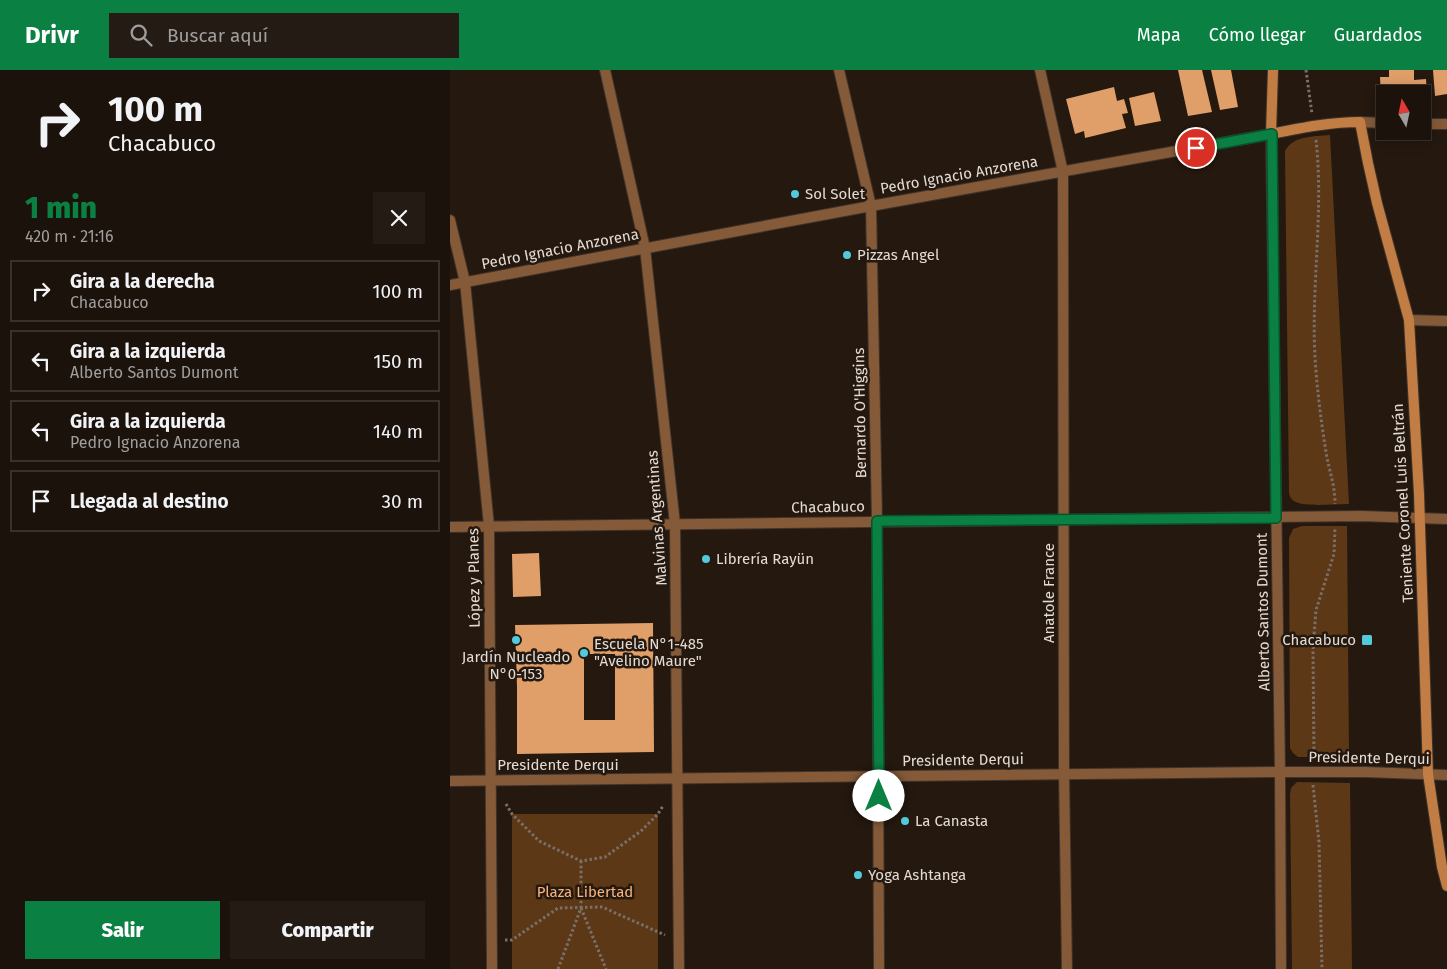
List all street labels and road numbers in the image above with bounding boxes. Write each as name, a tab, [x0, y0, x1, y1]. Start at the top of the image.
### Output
street label: Pedro Ignacio Anzorena	[879, 152, 1039, 198]
street label: Pedro Ignacio Anzorena	[480, 225, 640, 273]
street label: Bernardo O'Higgins	[850, 347, 870, 479]
street label: Teniente Coronel Luis Beltrán	[1389, 403, 1417, 603]
street label: Malvinas Argentinas	[643, 450, 671, 586]
street label: Chacabuco	[791, 497, 865, 517]
street label: López y Planes	[464, 528, 484, 628]
street label: Alberto Santos Dumont	[1253, 532, 1273, 691]
street label: Anatole France	[1040, 543, 1058, 643]
street label: Presidente Derqui	[1308, 748, 1430, 768]
street label: Presidente Derqui	[902, 750, 1024, 770]
street label: Presidente Derqui	[497, 756, 619, 774]

